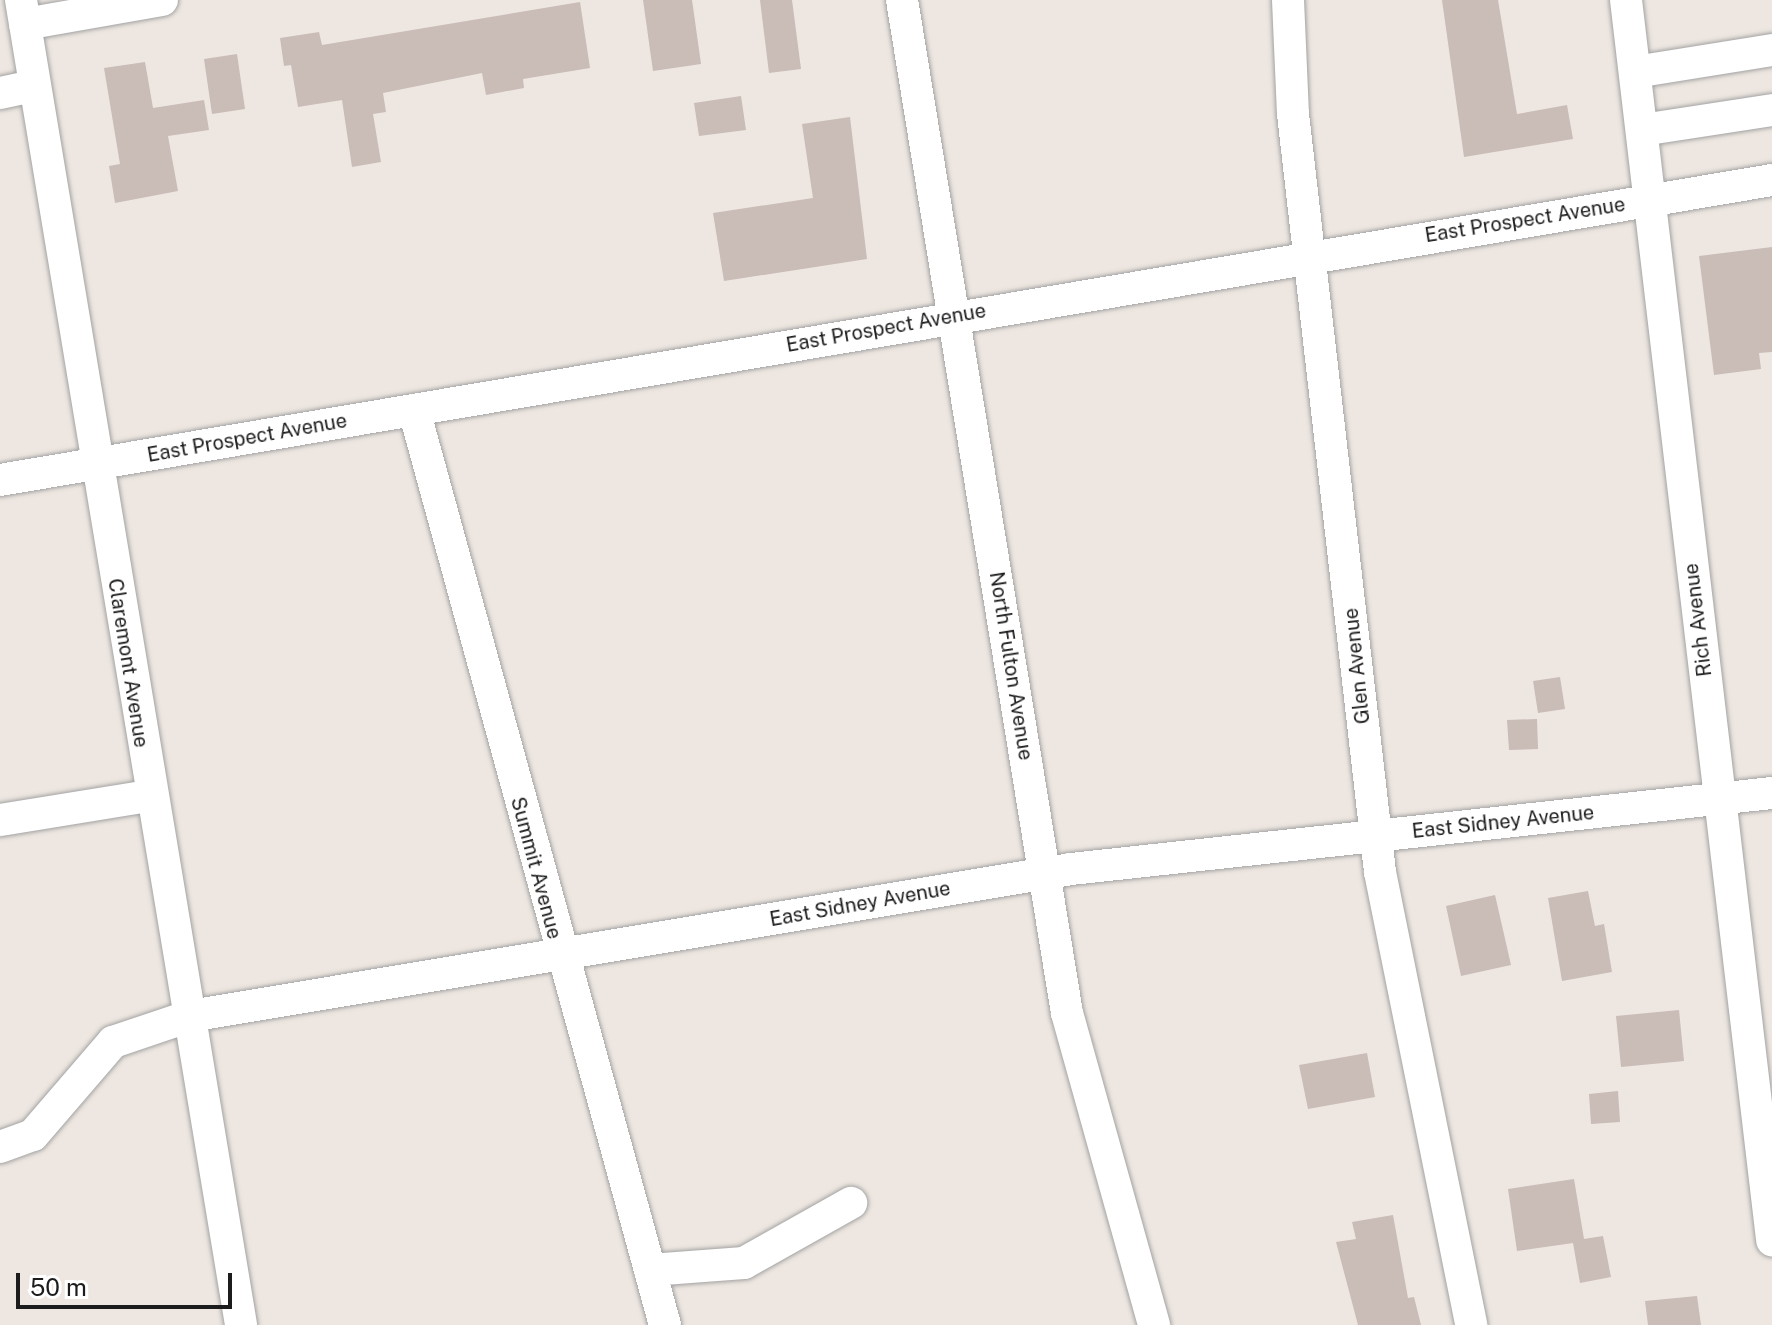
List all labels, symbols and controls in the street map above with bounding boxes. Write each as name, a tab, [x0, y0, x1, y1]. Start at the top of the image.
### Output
street label: East Prospect Avenue	[1423, 192, 1627, 248]
street label: East Prospect Avenue	[784, 299, 988, 357]
street label: East Prospect Avenue	[145, 409, 349, 467]
street label: Rich Avenue	[1679, 562, 1717, 678]
street label: North Fulton Avenue	[984, 570, 1038, 762]
street label: Claremont Avenue	[103, 577, 153, 749]
street label: Glen Avenue	[1339, 607, 1375, 725]
street label: Summit Avenue	[506, 794, 566, 942]
street label: East Sidney Avenue	[1411, 800, 1595, 844]
street label: East Sidney Avenue	[768, 876, 952, 932]
scale bar	[20, 1257, 236, 1307]
text: 50 m	[30, 1273, 87, 1301]

